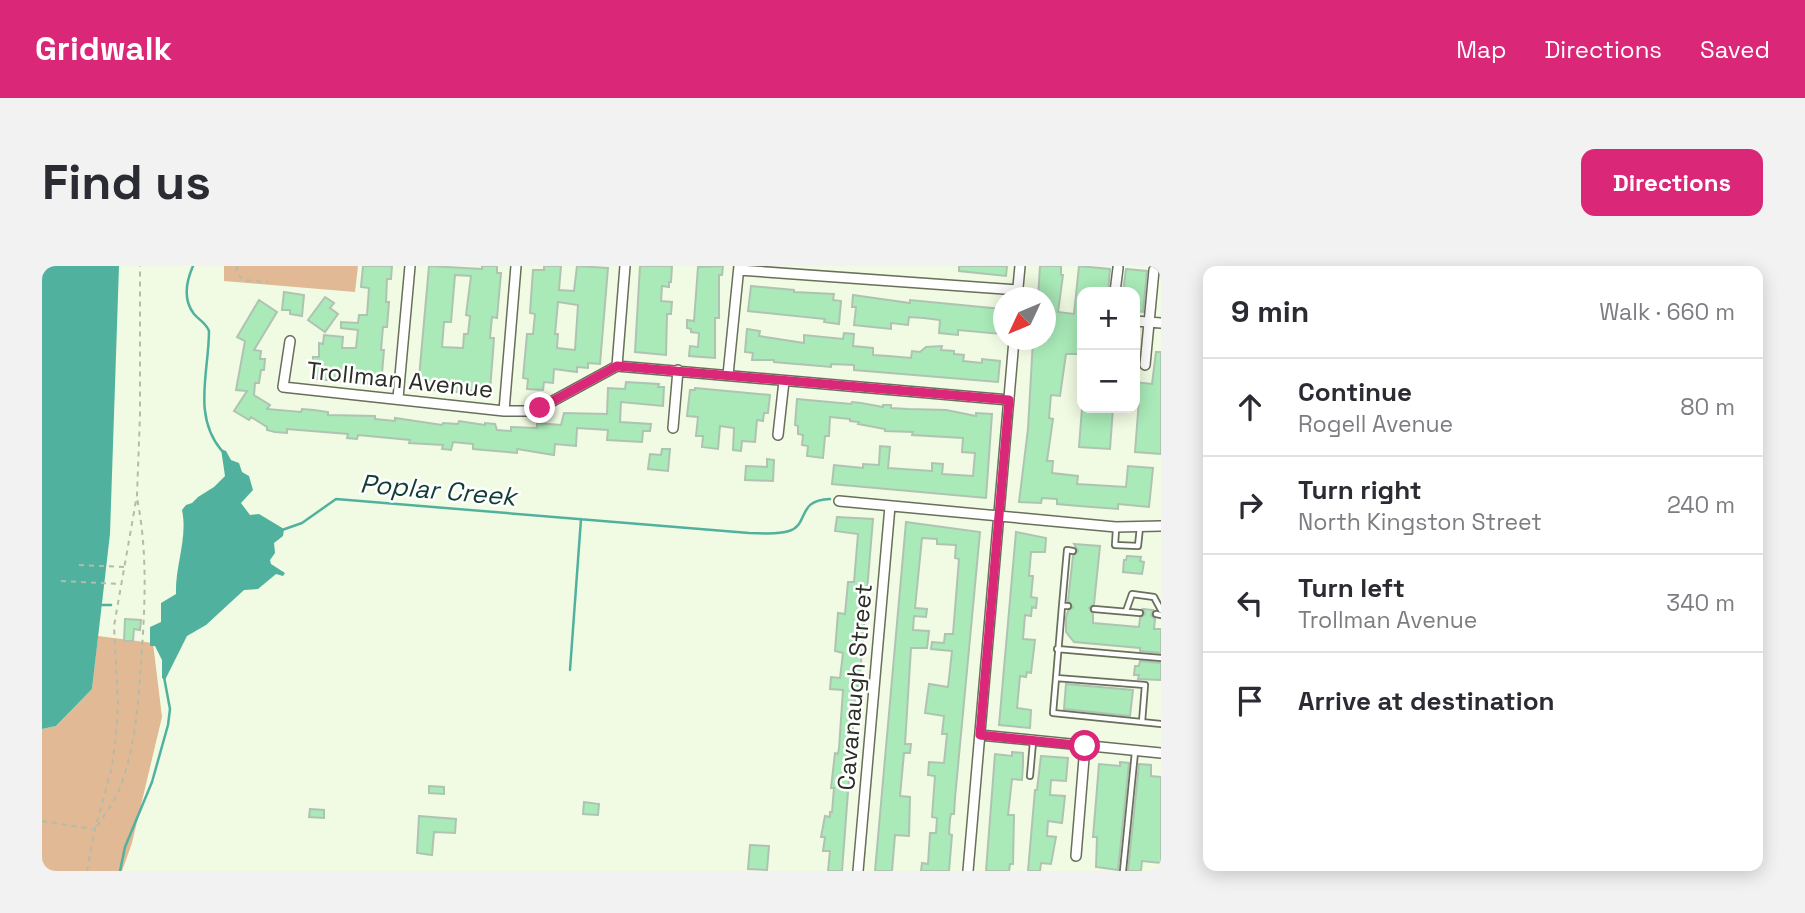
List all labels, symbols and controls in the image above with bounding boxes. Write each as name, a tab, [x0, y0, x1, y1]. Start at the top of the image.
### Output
text: Gridwalk	[35, 28, 172, 70]
text: Map	[1456, 34, 1506, 65]
text: Directions	[1544, 34, 1662, 65]
text: Saved	[1700, 34, 1770, 65]
button: Directions	[1581, 149, 1763, 216]
text: Find us	[42, 151, 211, 213]
north arrow	[993, 287, 1056, 350]
map controls	[1077, 287, 1140, 413]
button: +	[1077, 287, 1140, 350]
text: 9 min	[1231, 292, 1309, 331]
text: Walk · 660 m	[1599, 297, 1735, 327]
button: −	[1077, 350, 1140, 413]
street label: Trollman Avenue	[305, 354, 495, 405]
text: Continue	[1298, 375, 1412, 409]
icon: ahead	[1231, 388, 1269, 426]
route end	[524, 392, 555, 423]
text: 80 m	[1680, 392, 1735, 422]
text: Rogell Avenue	[1298, 409, 1453, 439]
water label: Poplar Creek	[359, 466, 520, 514]
text: Turn right	[1298, 473, 1422, 507]
icon: right	[1231, 486, 1269, 524]
text: 240 m	[1667, 490, 1735, 520]
text: North Kingston Street	[1298, 507, 1542, 537]
text: Turn left	[1298, 571, 1405, 605]
street label: Cavanaugh Street	[830, 582, 879, 792]
icon: left	[1231, 584, 1269, 622]
text: 340 m	[1666, 588, 1735, 618]
text: Trollman Avenue	[1298, 605, 1477, 635]
icon: arrive	[1231, 682, 1269, 720]
text: Arrive at destination	[1298, 684, 1555, 718]
route start	[1069, 730, 1100, 761]

